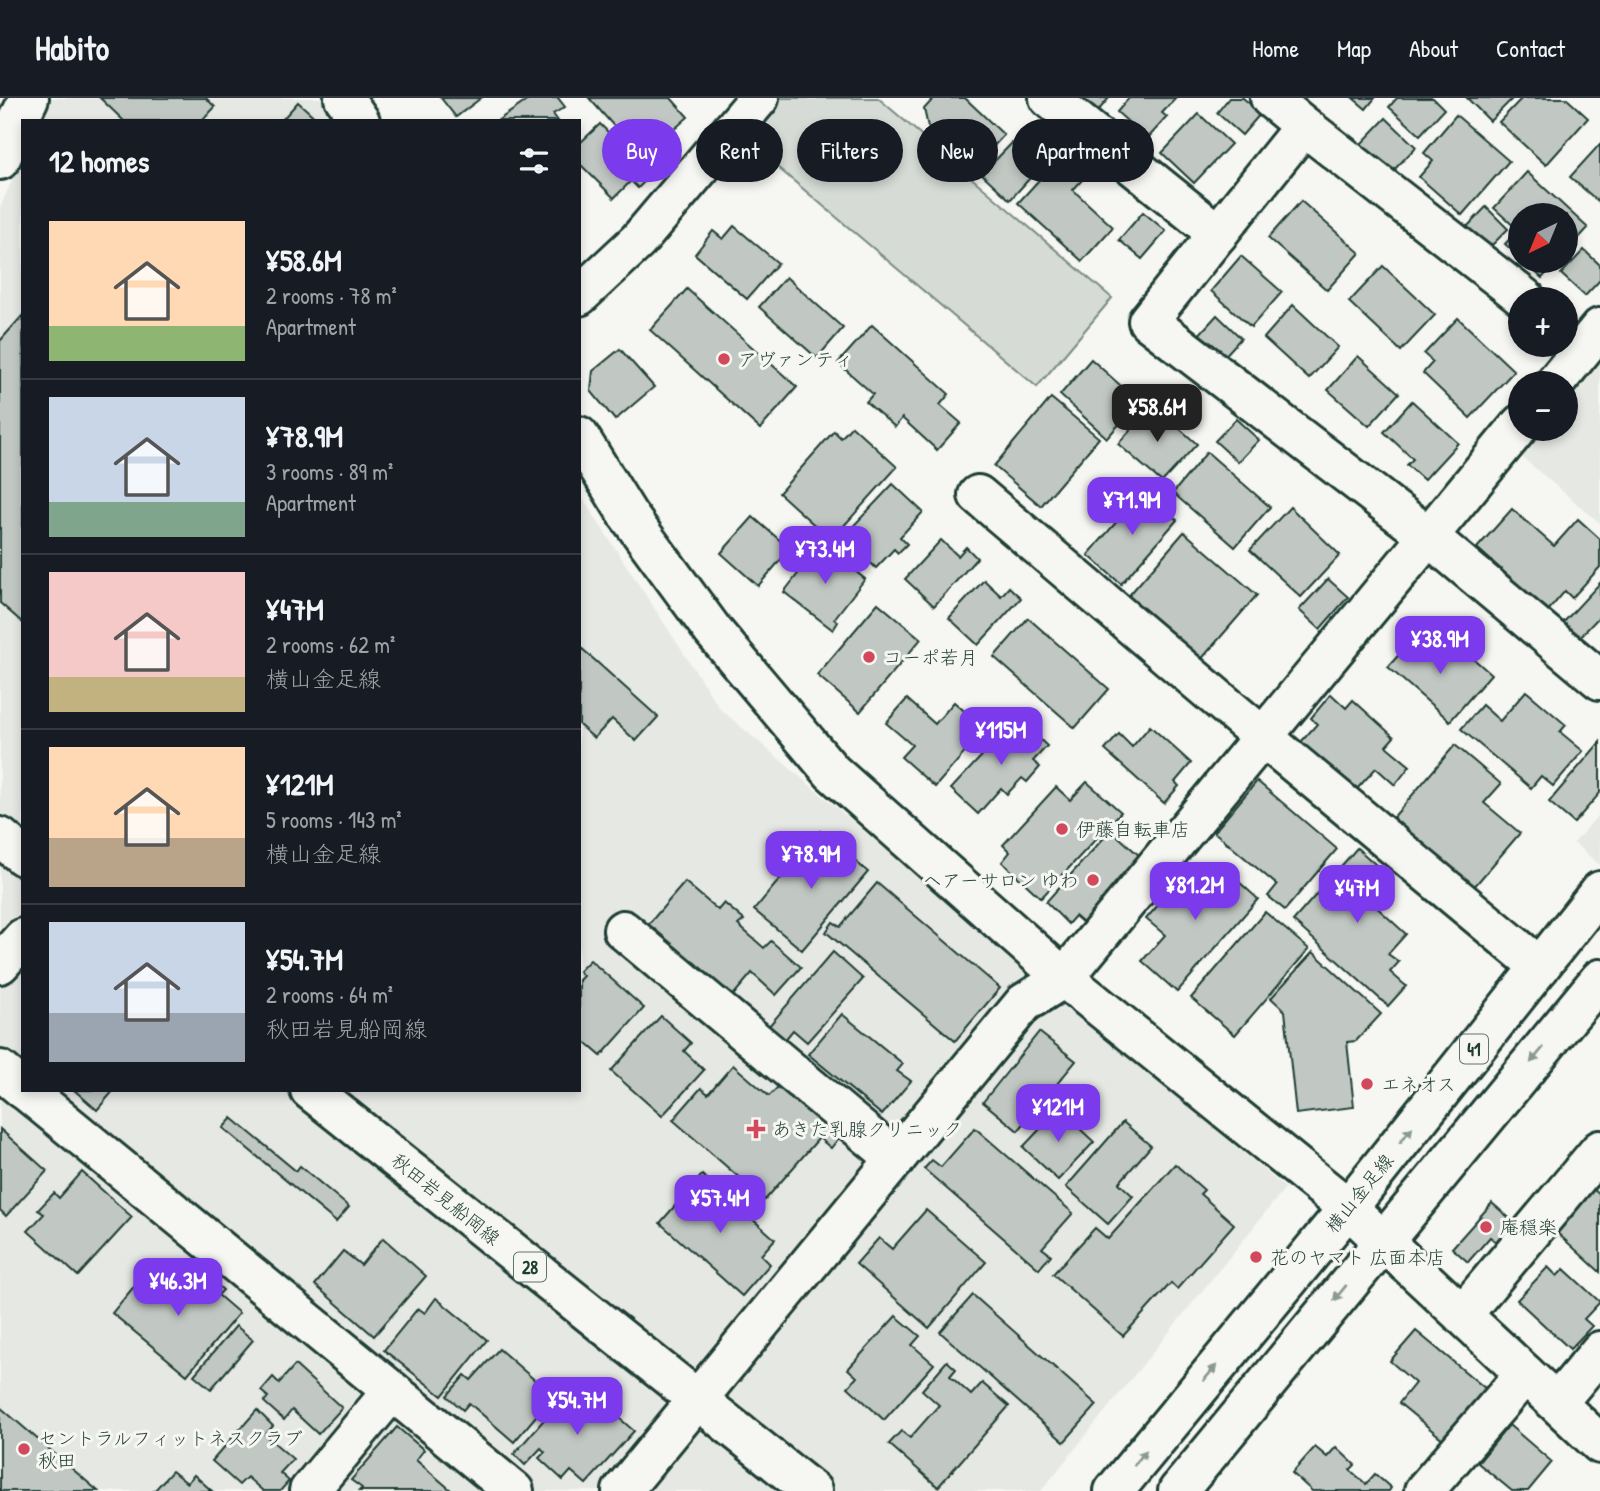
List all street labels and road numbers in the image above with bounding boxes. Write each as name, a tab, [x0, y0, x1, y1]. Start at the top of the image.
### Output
road number: 41	[1460, 1034, 1488, 1064]
street label: 秋田岩見船岡線	[386, 1147, 506, 1251]
street label: 横山金足線	[1319, 1148, 1399, 1238]
road number: 28	[514, 1252, 546, 1282]

